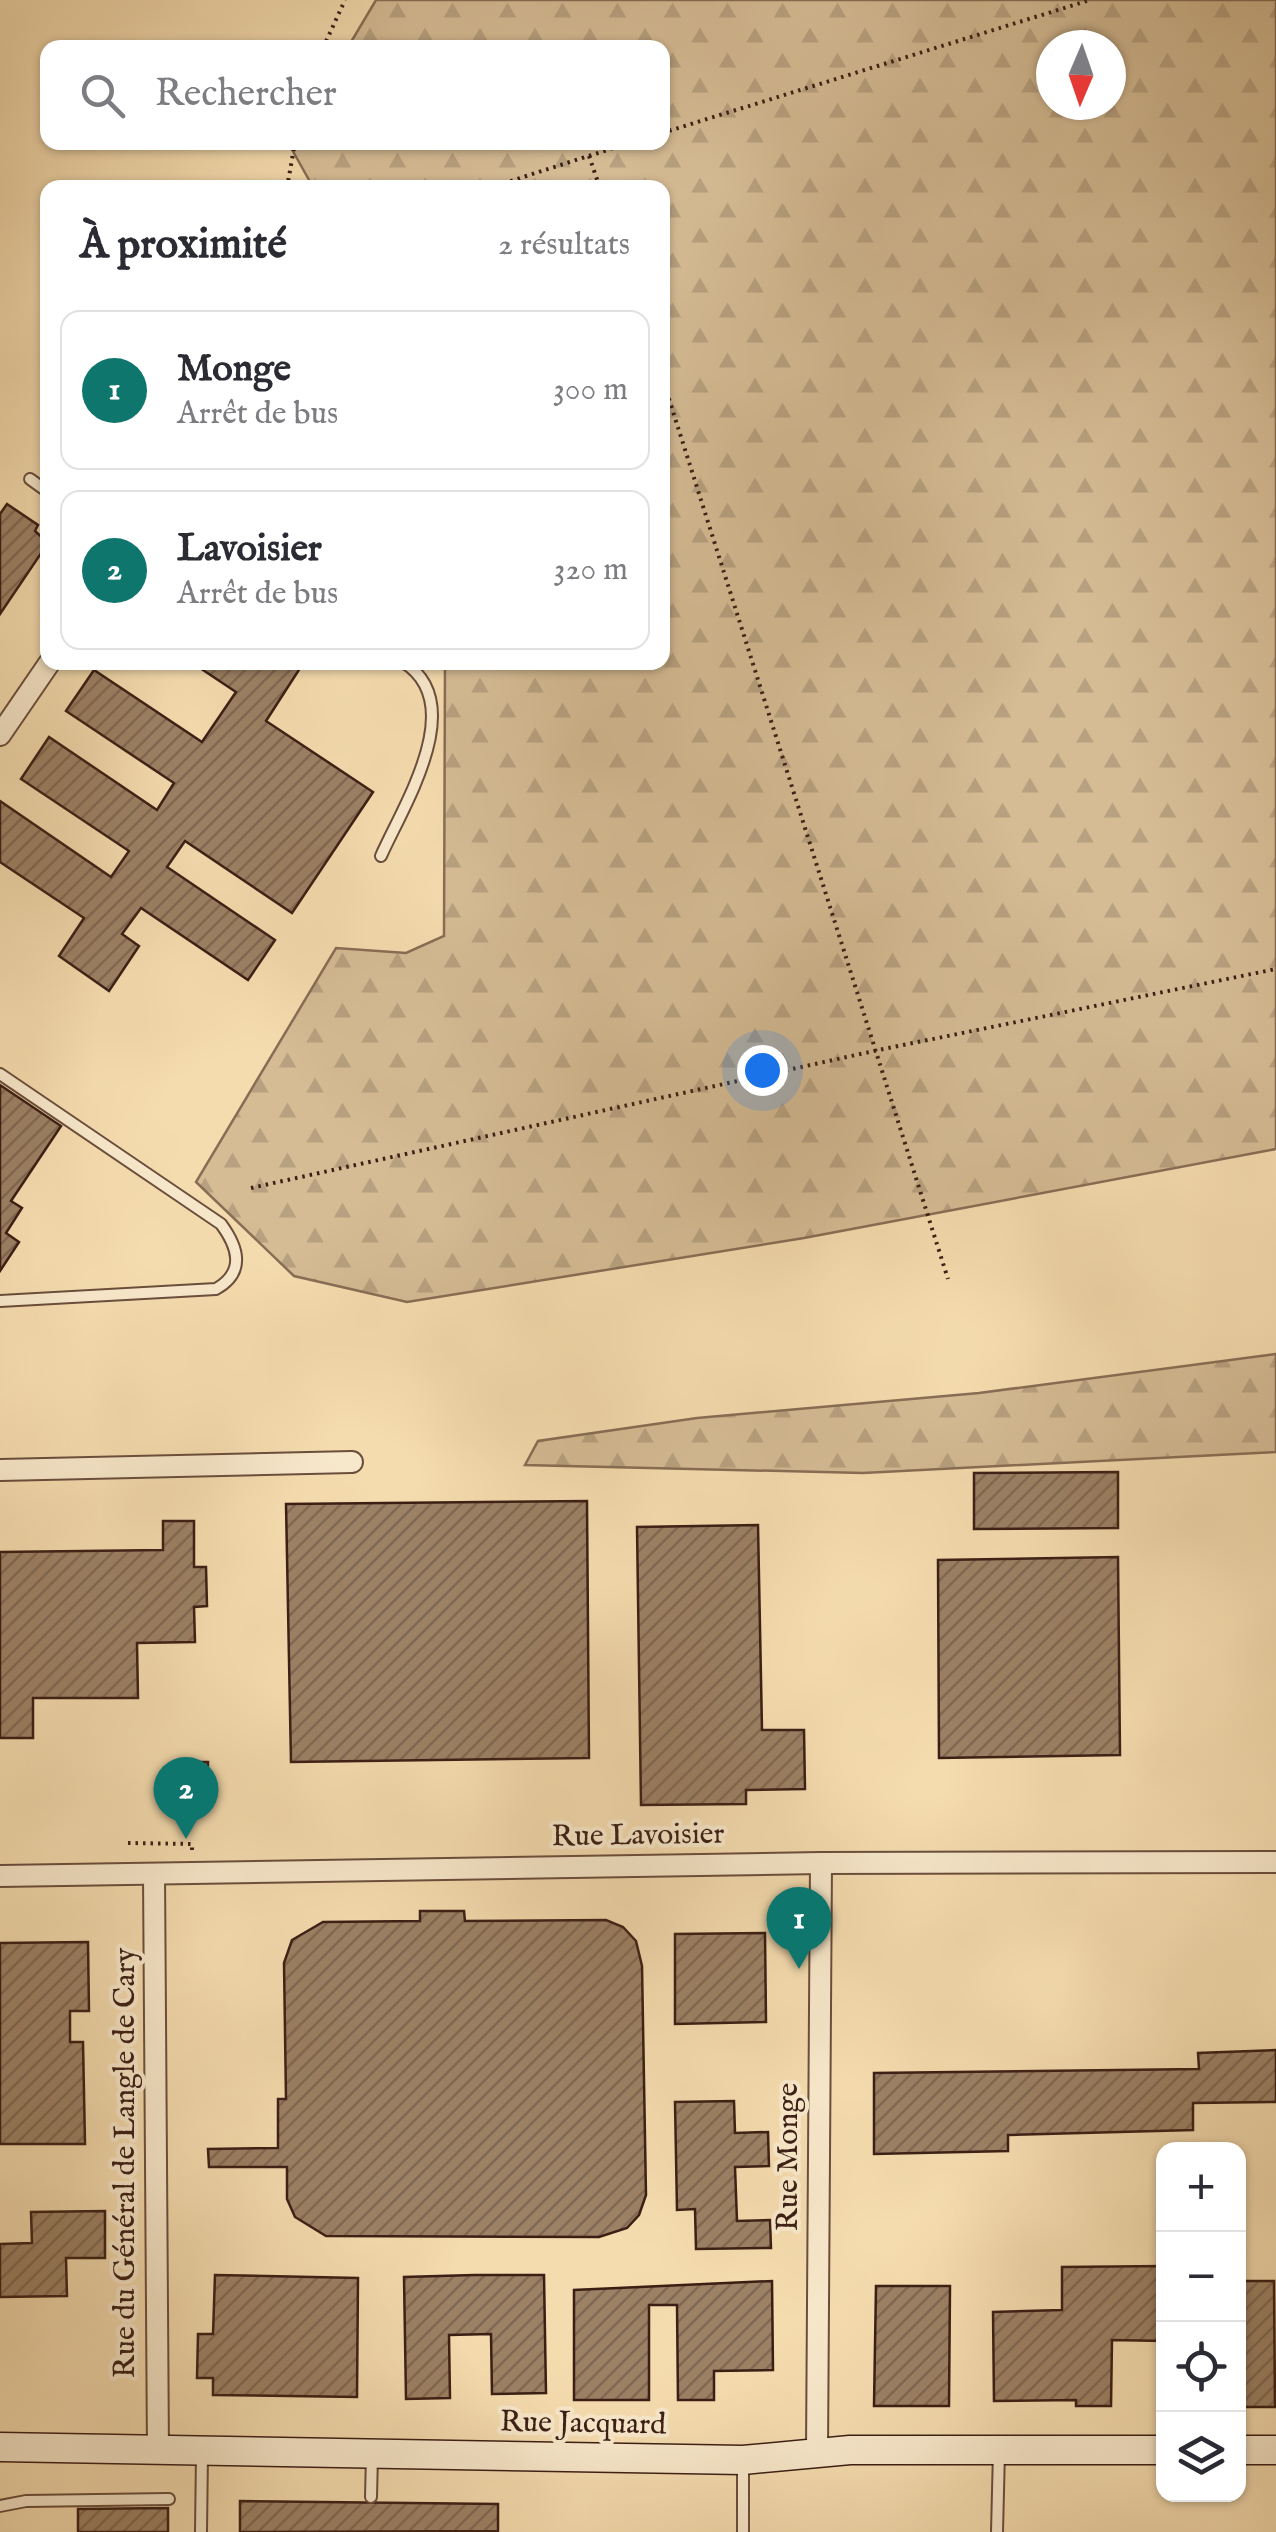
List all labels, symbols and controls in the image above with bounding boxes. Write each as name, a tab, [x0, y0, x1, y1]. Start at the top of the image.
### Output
north arrow	[1036, 30, 1126, 120]
search box	[40, 40, 670, 150]
icon: search	[75, 68, 130, 123]
text: Rechercher	[155, 71, 337, 119]
text: À proximité	[80, 219, 287, 272]
text: 2 résultats	[498, 225, 630, 266]
text: Monge	[177, 346, 291, 394]
text: 1	[109, 370, 120, 411]
text: 300 m	[553, 370, 628, 411]
text: Arrêt de bus	[177, 394, 338, 435]
text: Lavoisier	[177, 526, 322, 574]
text: 2	[107, 550, 122, 591]
text: 320 m	[554, 550, 628, 591]
text: Arrêt de bus	[177, 574, 338, 615]
your location	[737, 1045, 788, 1096]
pin: 2	[154, 1756, 218, 1839]
street label: Rue Lavoisier	[551, 1815, 725, 1857]
pin: 1	[766, 1886, 832, 1969]
street label: Rue du Général de Langle de Cary	[107, 1948, 145, 2378]
street label: Rue Monge	[770, 2083, 808, 2231]
map controls	[1156, 2142, 1246, 2502]
button: +	[1156, 2142, 1246, 2232]
button: −	[1156, 2232, 1246, 2322]
button: locate	[1156, 2322, 1246, 2412]
street label: Rue Jacquard	[500, 2404, 667, 2444]
button: layers	[1156, 2412, 1246, 2502]

